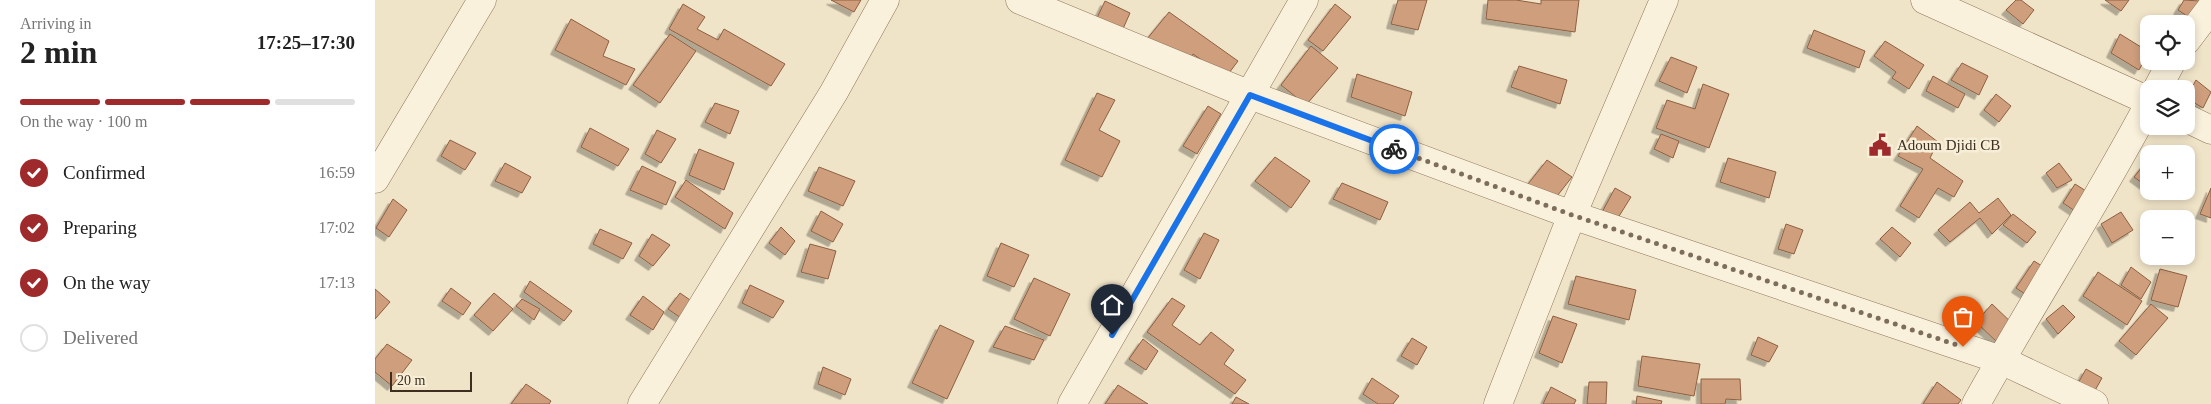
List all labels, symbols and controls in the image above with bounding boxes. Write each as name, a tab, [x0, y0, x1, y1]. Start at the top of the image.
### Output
text: Arriving in	[20, 15, 92, 32]
map controls	[2140, 15, 2195, 265]
button: locate	[2140, 15, 2195, 70]
text: 17:25–17:30	[257, 32, 355, 53]
text: 2 min	[20, 34, 97, 70]
button: layers	[2140, 80, 2195, 135]
text: On the way · 100 m	[20, 113, 148, 130]
courier	[1369, 124, 1419, 174]
public building icon: Adoum Djidi CB	[1867, 132, 1893, 158]
icon: bike	[1380, 135, 1408, 163]
place label: Adoum Djidi CB	[1897, 137, 2000, 153]
button: +	[2140, 145, 2195, 200]
icon: check	[20, 159, 48, 187]
text: Confirmed	[63, 162, 145, 183]
text: 16:59	[319, 164, 355, 181]
button: −	[2140, 210, 2195, 265]
icon: check	[20, 214, 48, 242]
text: Preparing	[63, 217, 137, 238]
text: 17:02	[319, 219, 355, 236]
icon: check	[20, 269, 48, 297]
text: On the way	[63, 272, 151, 293]
text: 17:13	[319, 274, 355, 291]
pin	[1091, 284, 1133, 335]
icon: home	[1098, 291, 1126, 319]
pin	[1942, 296, 1984, 347]
icon: bag	[1949, 303, 1977, 331]
text: Delivered	[63, 327, 138, 348]
scale bar	[390, 369, 473, 392]
text: 20 m	[397, 373, 425, 388]

